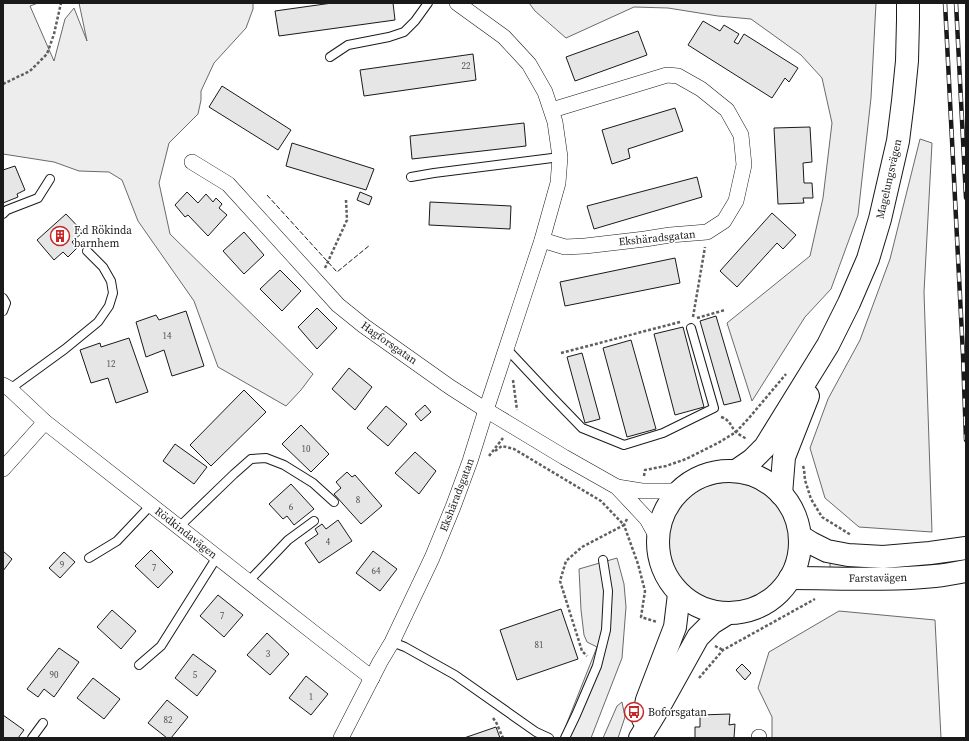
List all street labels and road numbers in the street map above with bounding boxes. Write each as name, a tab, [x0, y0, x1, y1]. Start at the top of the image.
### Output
street label: Magelungsvägen	[872, 137, 906, 221]
street label: Ekshäradsgatan	[618, 226, 697, 250]
street label: Hagforsgatan	[358, 318, 420, 368]
street label: Ekshäradsgatan	[436, 456, 478, 534]
street label: Rödkindavägen	[152, 504, 221, 562]
street label: Farstavägen	[849, 570, 908, 586]

